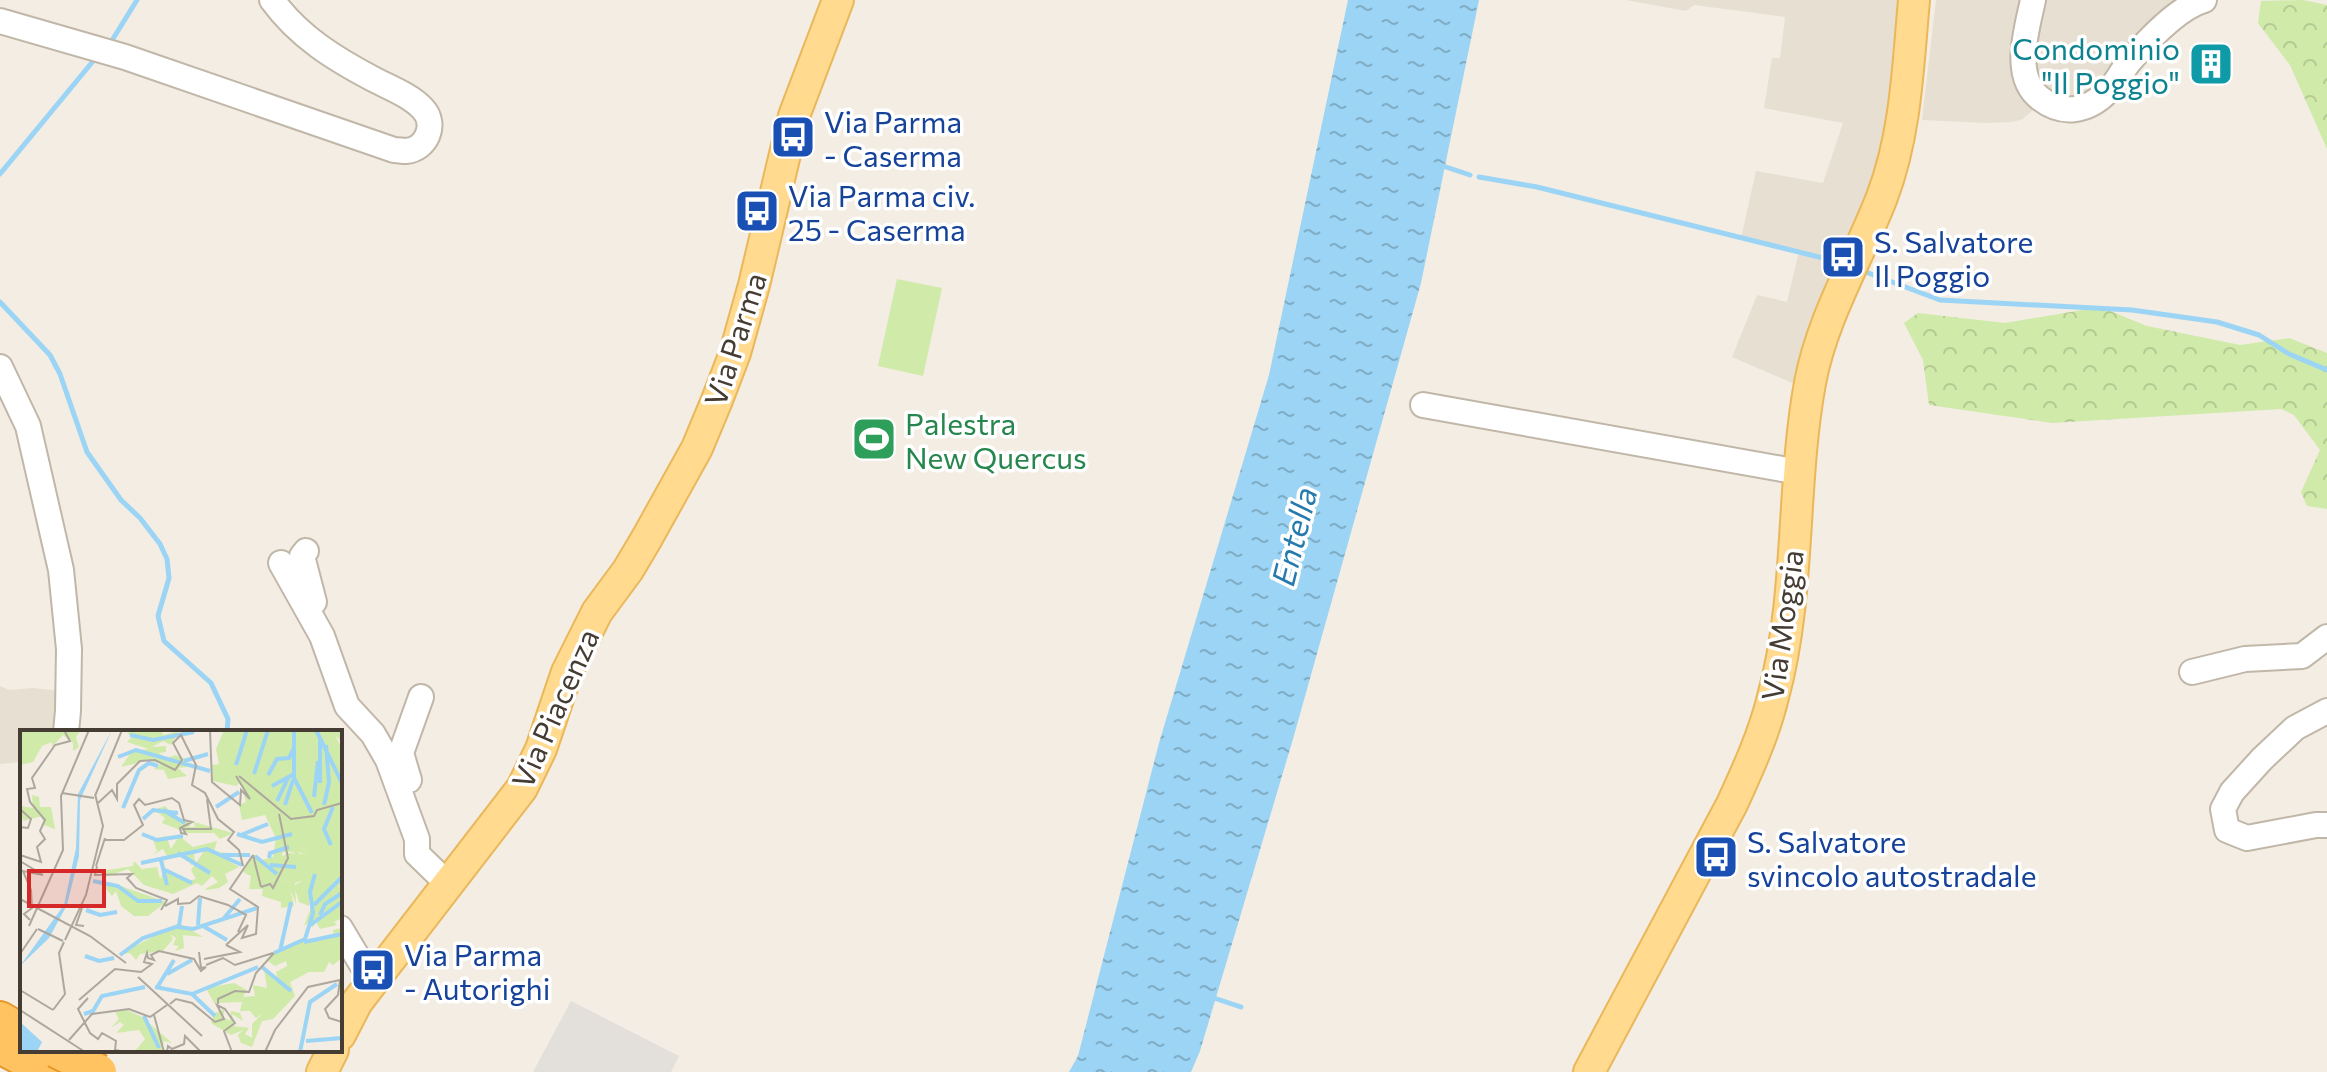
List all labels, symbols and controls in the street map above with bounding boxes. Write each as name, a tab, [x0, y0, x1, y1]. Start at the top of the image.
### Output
place label: Condominio "Il Poggio"	[2012, 29, 2180, 100]
building icon: Condominio "Il Poggio"	[2187, 40, 2235, 88]
place label: Via Parma - Caserma	[824, 102, 962, 173]
bus stop icon: Via Parma - Caserma	[769, 113, 817, 161]
place label: Via Parma civ. 25 - Caserma	[788, 176, 975, 247]
bus stop icon: Via Parma civ. 25 - Caserma	[733, 187, 781, 235]
place label: S. Salvatore Il Poggio	[1874, 222, 2033, 293]
bus stop icon: S. Salvatore Il Poggio	[1819, 233, 1867, 281]
street label: Via Parma	[695, 268, 773, 410]
place label: Palestra New Quercus	[905, 404, 1087, 475]
sports icon: Palestra New Quercus	[850, 415, 898, 463]
water label: Entella	[1261, 483, 1325, 589]
street label: Via Moggia	[1752, 547, 1810, 703]
street label: Via Piacenza	[502, 623, 606, 793]
inset map	[20, 730, 342, 1052]
place label: S. Salvatore svincolo autostradale	[1747, 822, 2037, 893]
bus stop icon: S. Salvatore svincolo autostradale	[1692, 833, 1740, 881]
place label: Via Parma - Autorighi	[404, 935, 550, 1006]
bus stop icon: Via Parma - Autorighi	[349, 946, 397, 994]

